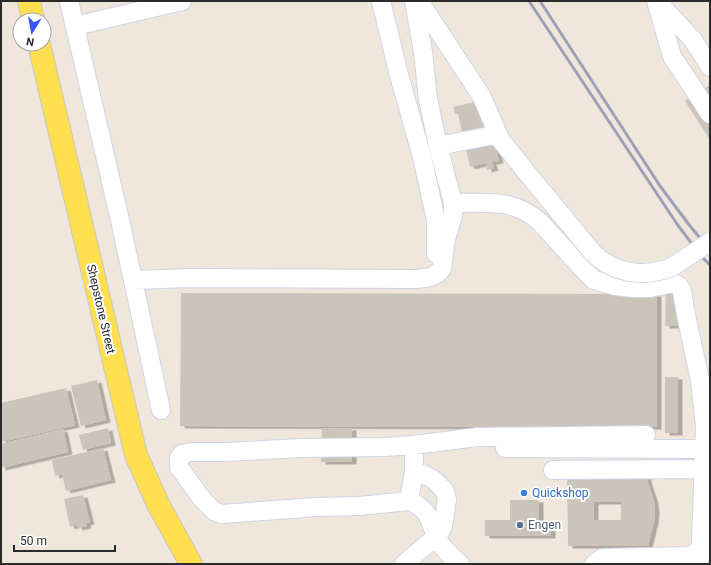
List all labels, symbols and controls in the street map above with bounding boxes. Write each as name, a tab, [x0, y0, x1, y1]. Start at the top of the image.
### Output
north arrow	[12, 12, 52, 52]
text: N	[25, 34, 35, 48]
street label: Shepstone Street	[84, 263, 118, 355]
place label: Quickshop	[532, 486, 589, 500]
marker: Quickshop	[519, 488, 529, 498]
place label: Engen	[528, 518, 561, 532]
marker: Engen	[515, 520, 525, 530]
scale bar	[14, 527, 115, 553]
text: 50 m	[20, 534, 47, 548]

